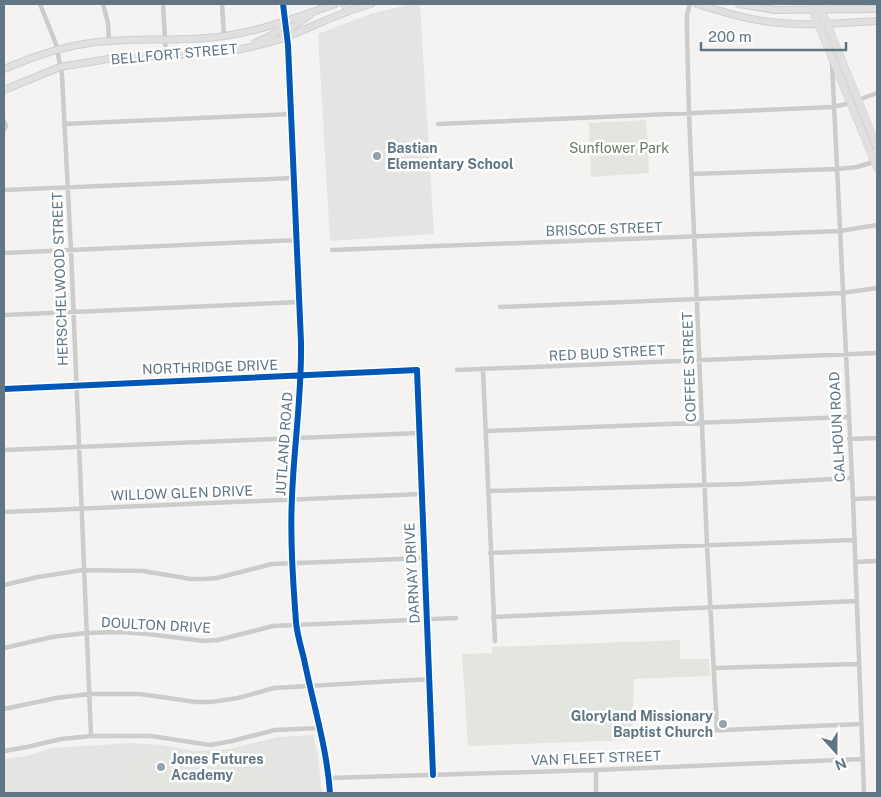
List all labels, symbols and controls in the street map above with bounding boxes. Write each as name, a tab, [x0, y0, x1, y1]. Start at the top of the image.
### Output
scale bar	[701, 20, 846, 52]
text: 200 m	[708, 28, 752, 45]
street label: BELLFORT STREET	[110, 40, 238, 68]
place label: Bastian Elementary School	[387, 140, 514, 172]
park label: Sunflower Park	[569, 140, 669, 156]
marker: Bastian Elementary School	[371, 150, 383, 162]
street label: HERSCHELWOOD STREET	[49, 192, 71, 366]
street label: BRISCOE STREET	[545, 219, 663, 239]
street label: COFFEE STREET	[679, 312, 699, 422]
street label: RED BUD STREET	[548, 342, 666, 364]
street label: NORTHRIDGE DRIVE	[142, 357, 278, 377]
street label: CALHOUN ROAD	[826, 371, 848, 483]
street label: JUTLAND ROAD	[272, 391, 296, 497]
street label: WILLOW GLEN DRIVE	[111, 483, 253, 503]
street label: DARNAY DRIVE	[401, 522, 423, 624]
street label: DOULTON DRIVE	[101, 614, 211, 636]
place label: Gloryland Missionary Baptist Church	[571, 708, 713, 740]
marker: Gloryland Missionary Baptist Church	[717, 718, 729, 730]
north arrow	[811, 727, 861, 777]
street label: VAN FLEET STREET	[531, 748, 661, 768]
place label: Jones Futures Academy	[171, 751, 264, 783]
text: N	[833, 755, 849, 774]
marker: Jones Futures Academy	[155, 761, 167, 773]

